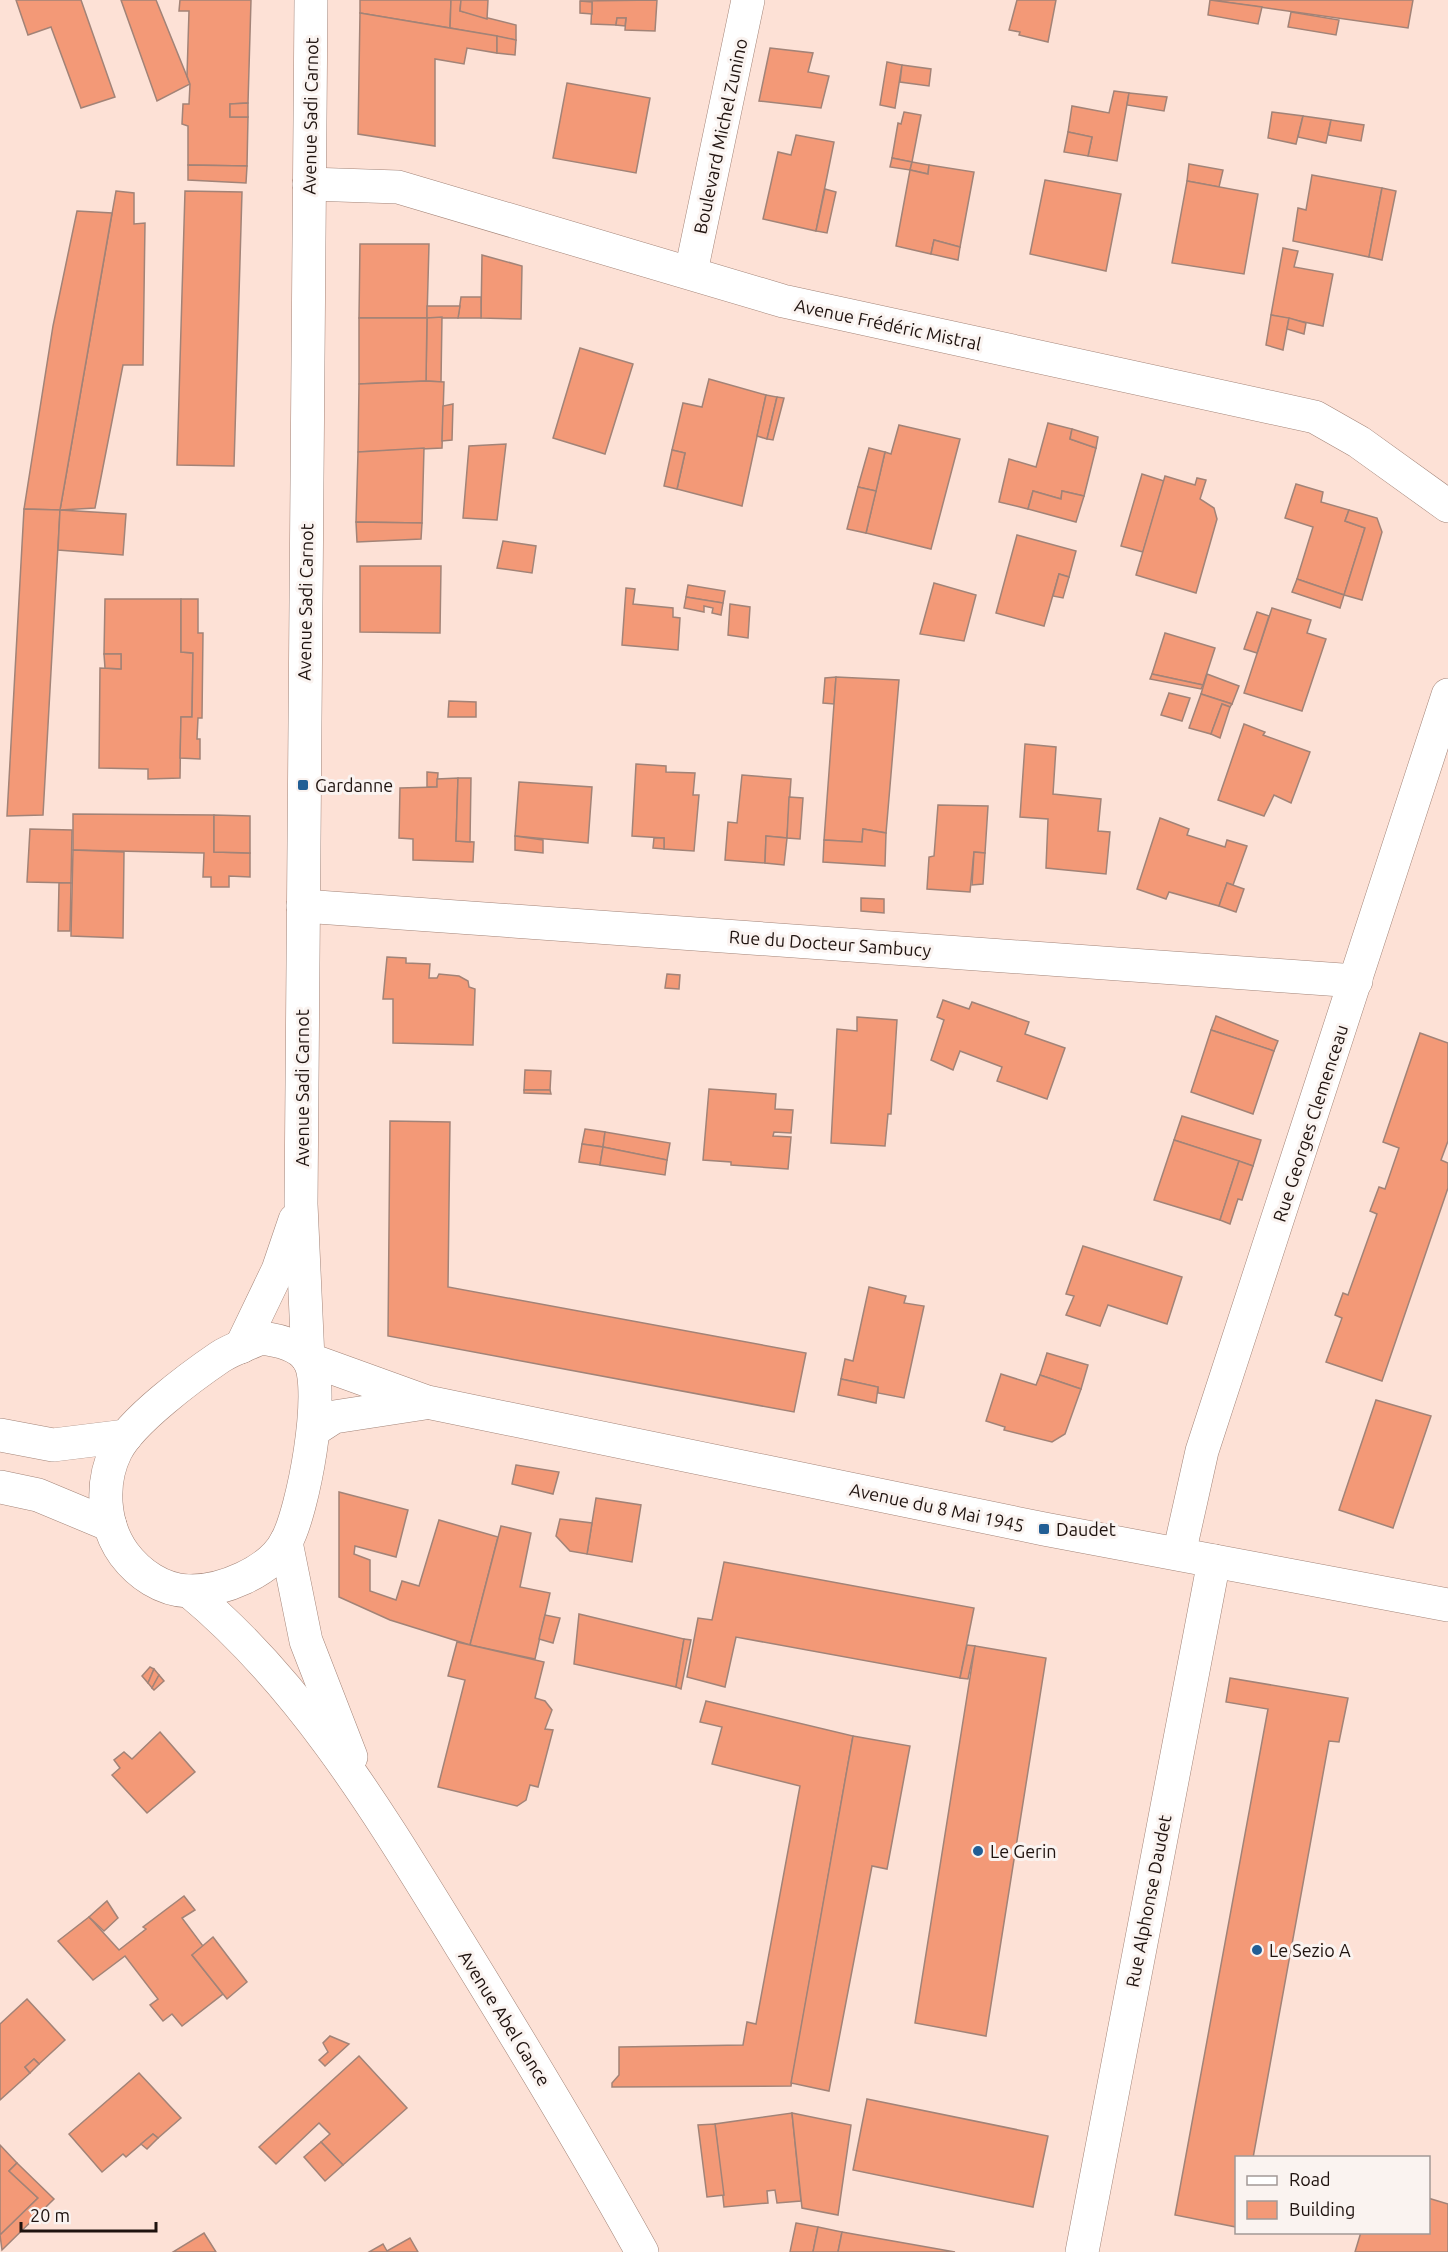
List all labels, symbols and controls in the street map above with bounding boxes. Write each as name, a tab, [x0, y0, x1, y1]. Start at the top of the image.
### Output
street label: Boulevard Michel Zunino	[689, 36, 751, 236]
street label: Avenue Sadi Carnot	[299, 37, 321, 195]
street label: Avenue Frédéric Mistral	[793, 294, 984, 354]
street label: Avenue Sadi Carnot	[294, 523, 316, 681]
place label: Gardanne	[315, 775, 393, 795]
marker: Gardanne	[296, 778, 310, 792]
street label: Rue du Docteur Sambucy	[728, 926, 932, 960]
street label: Avenue Sadi Carnot	[292, 1009, 312, 1167]
street label: Rue Georges Clemenceau	[1269, 1022, 1351, 1224]
street label: Avenue du 8 Mai 1945	[848, 1479, 1026, 1535]
place label: Daudet	[1056, 1519, 1116, 1539]
marker: Daudet	[1037, 1522, 1051, 1536]
street label: Rue Alphonse Daudet	[1121, 1813, 1175, 1989]
place label: Le Gerin	[990, 1841, 1057, 1861]
marker: Le Gerin	[971, 1844, 985, 1858]
place label: Le Sezio A	[1269, 1940, 1351, 1960]
marker: Le Sezio A	[1250, 1943, 1264, 1957]
street label: Avenue Abel Gance	[455, 1947, 555, 2089]
legend	[1235, 2156, 1430, 2234]
text: Road	[1289, 2169, 1331, 2189]
scale bar	[21, 2195, 156, 2233]
text: Building	[1289, 2199, 1355, 2219]
text: 20 m	[30, 2205, 70, 2225]

